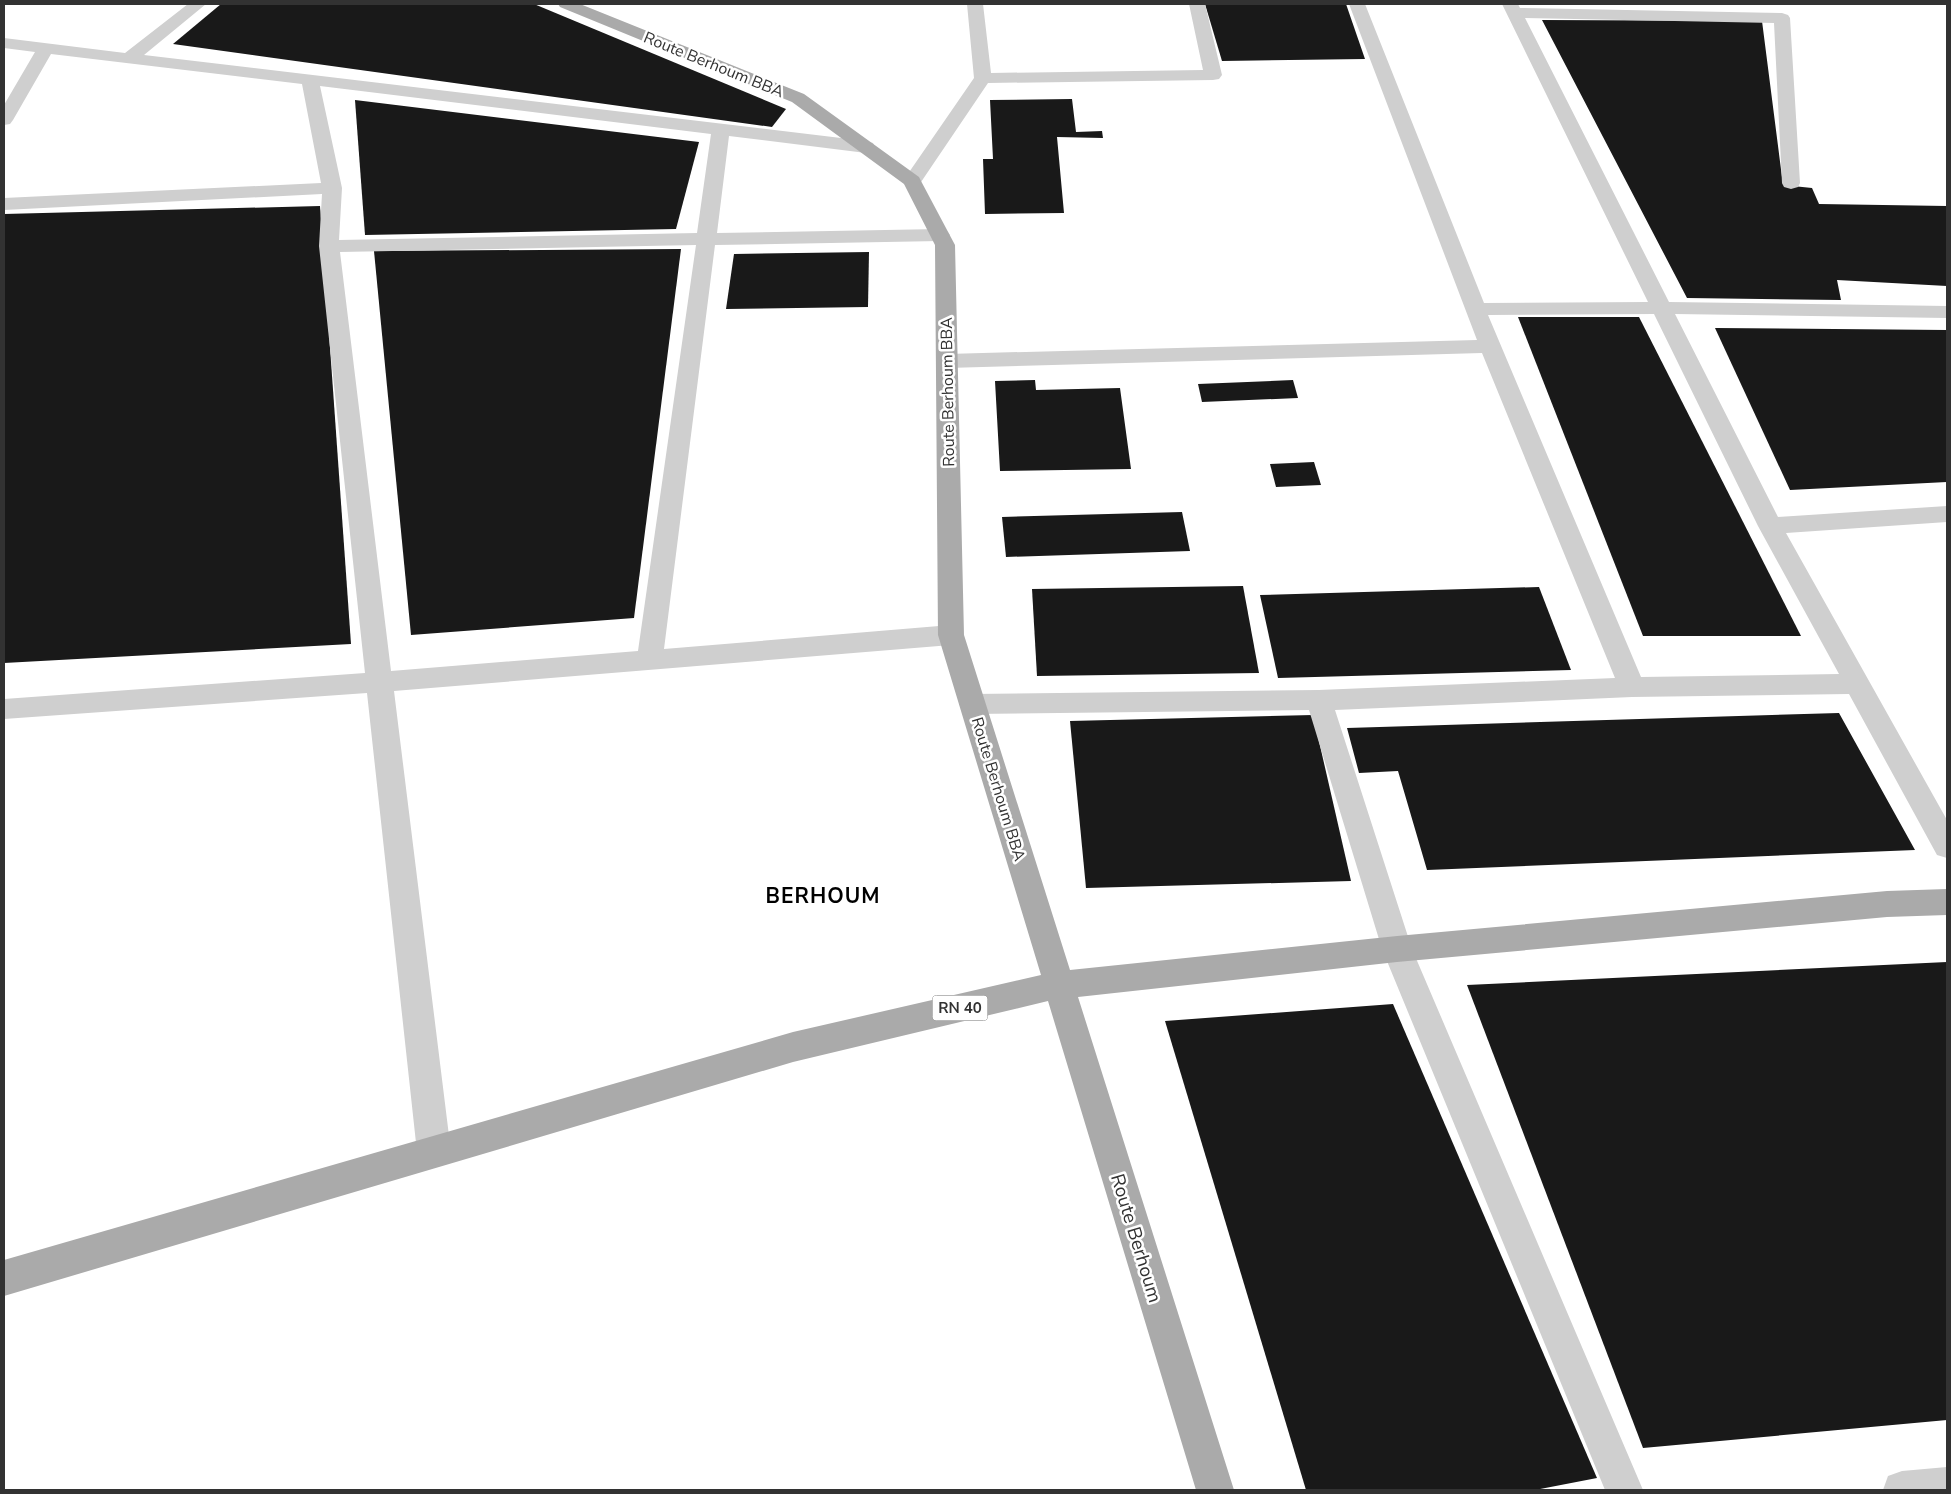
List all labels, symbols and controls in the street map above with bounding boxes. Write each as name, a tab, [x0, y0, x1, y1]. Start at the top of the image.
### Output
street label: Route Berhoum BBA	[640, 27, 787, 103]
street label: Route Berhoum BBA	[936, 317, 960, 467]
street label: Route Berhoum BBA	[966, 715, 1031, 864]
district label: BERHOUM	[766, 882, 880, 910]
road number: RN 40	[932, 996, 988, 1020]
street label: Route Berhoum	[1104, 1171, 1168, 1306]

